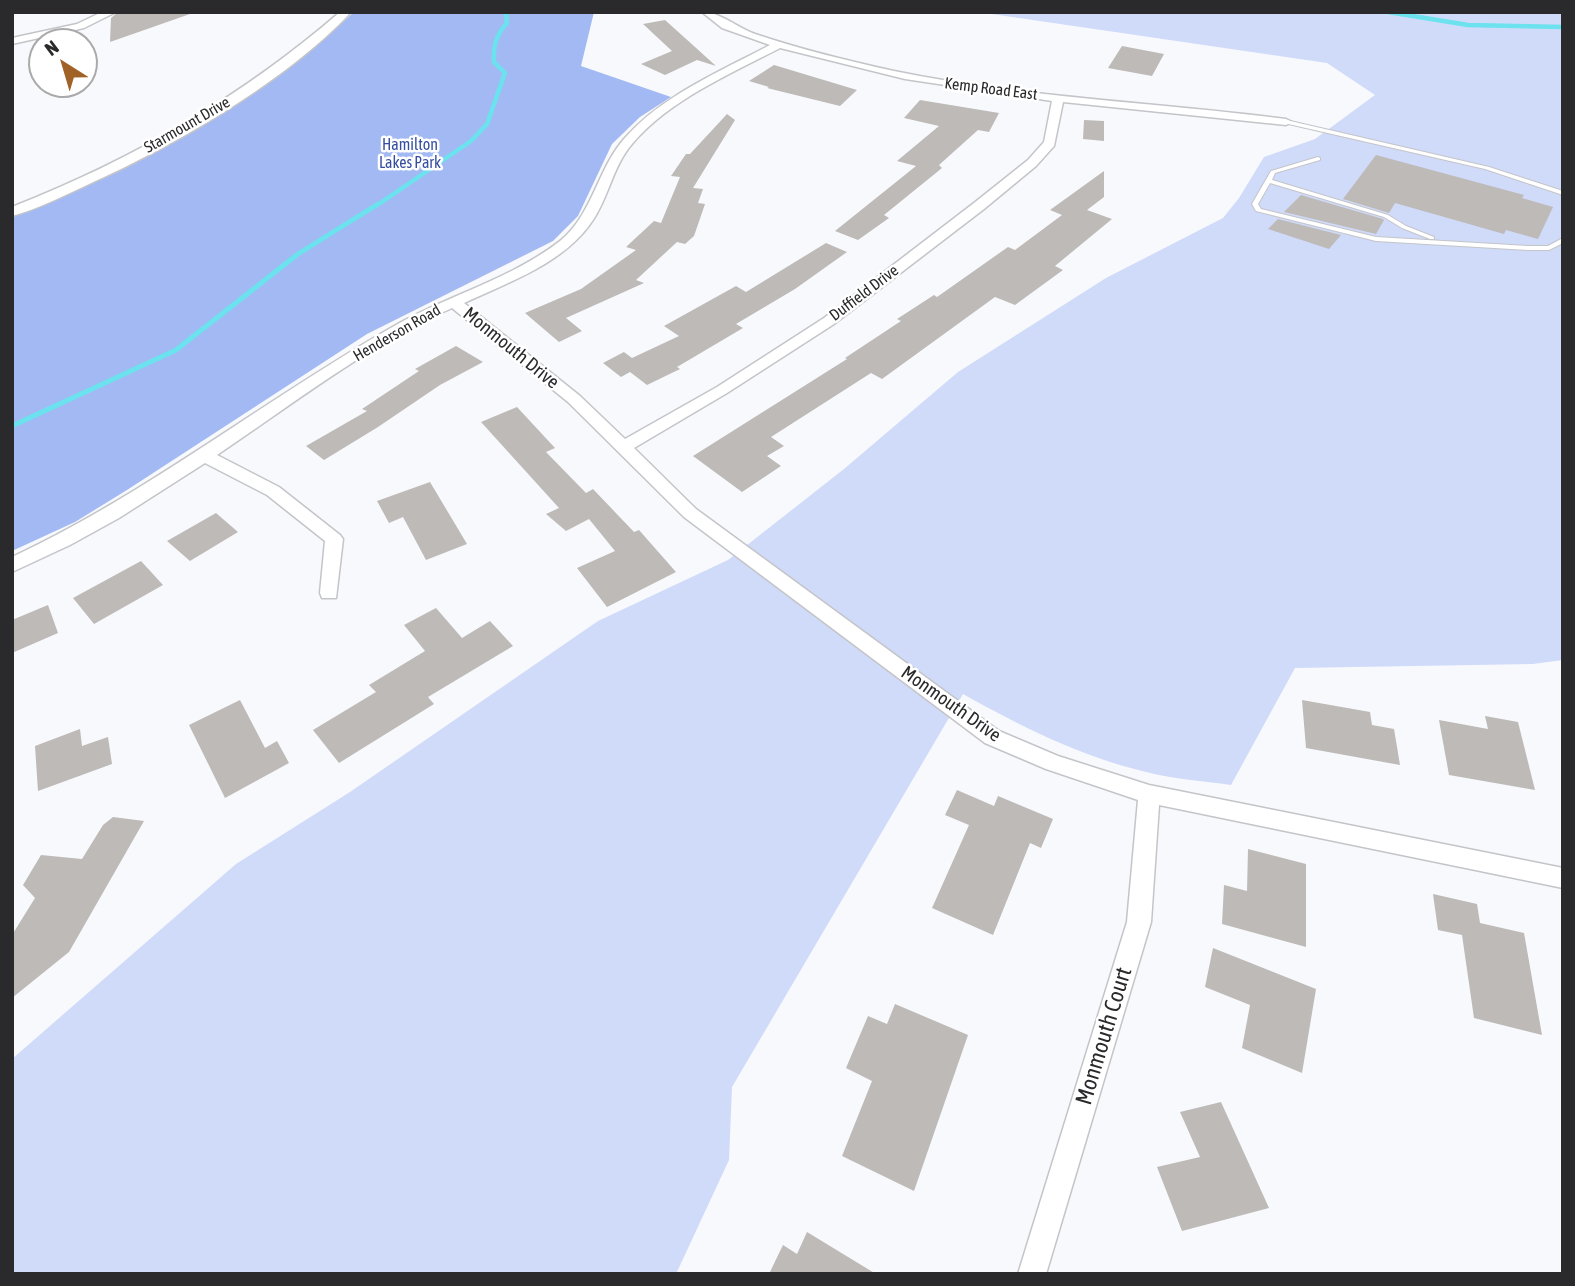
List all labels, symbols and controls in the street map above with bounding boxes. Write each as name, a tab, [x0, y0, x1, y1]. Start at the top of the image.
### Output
north arrow	[28, 28, 98, 98]
text: N	[40, 36, 63, 60]
street label: Kemp Road East	[944, 74, 1038, 104]
street label: Starmount Drive	[141, 93, 233, 157]
park label: Hamilton Lakes Park	[379, 135, 441, 173]
street label: Duffield Drive	[826, 261, 902, 325]
street label: Henderson Road	[350, 300, 444, 366]
street label: Monmouth Drive	[458, 302, 564, 394]
street label: Monmouth Drive	[897, 661, 1005, 747]
street label: Monmouth Court	[1070, 964, 1138, 1108]

